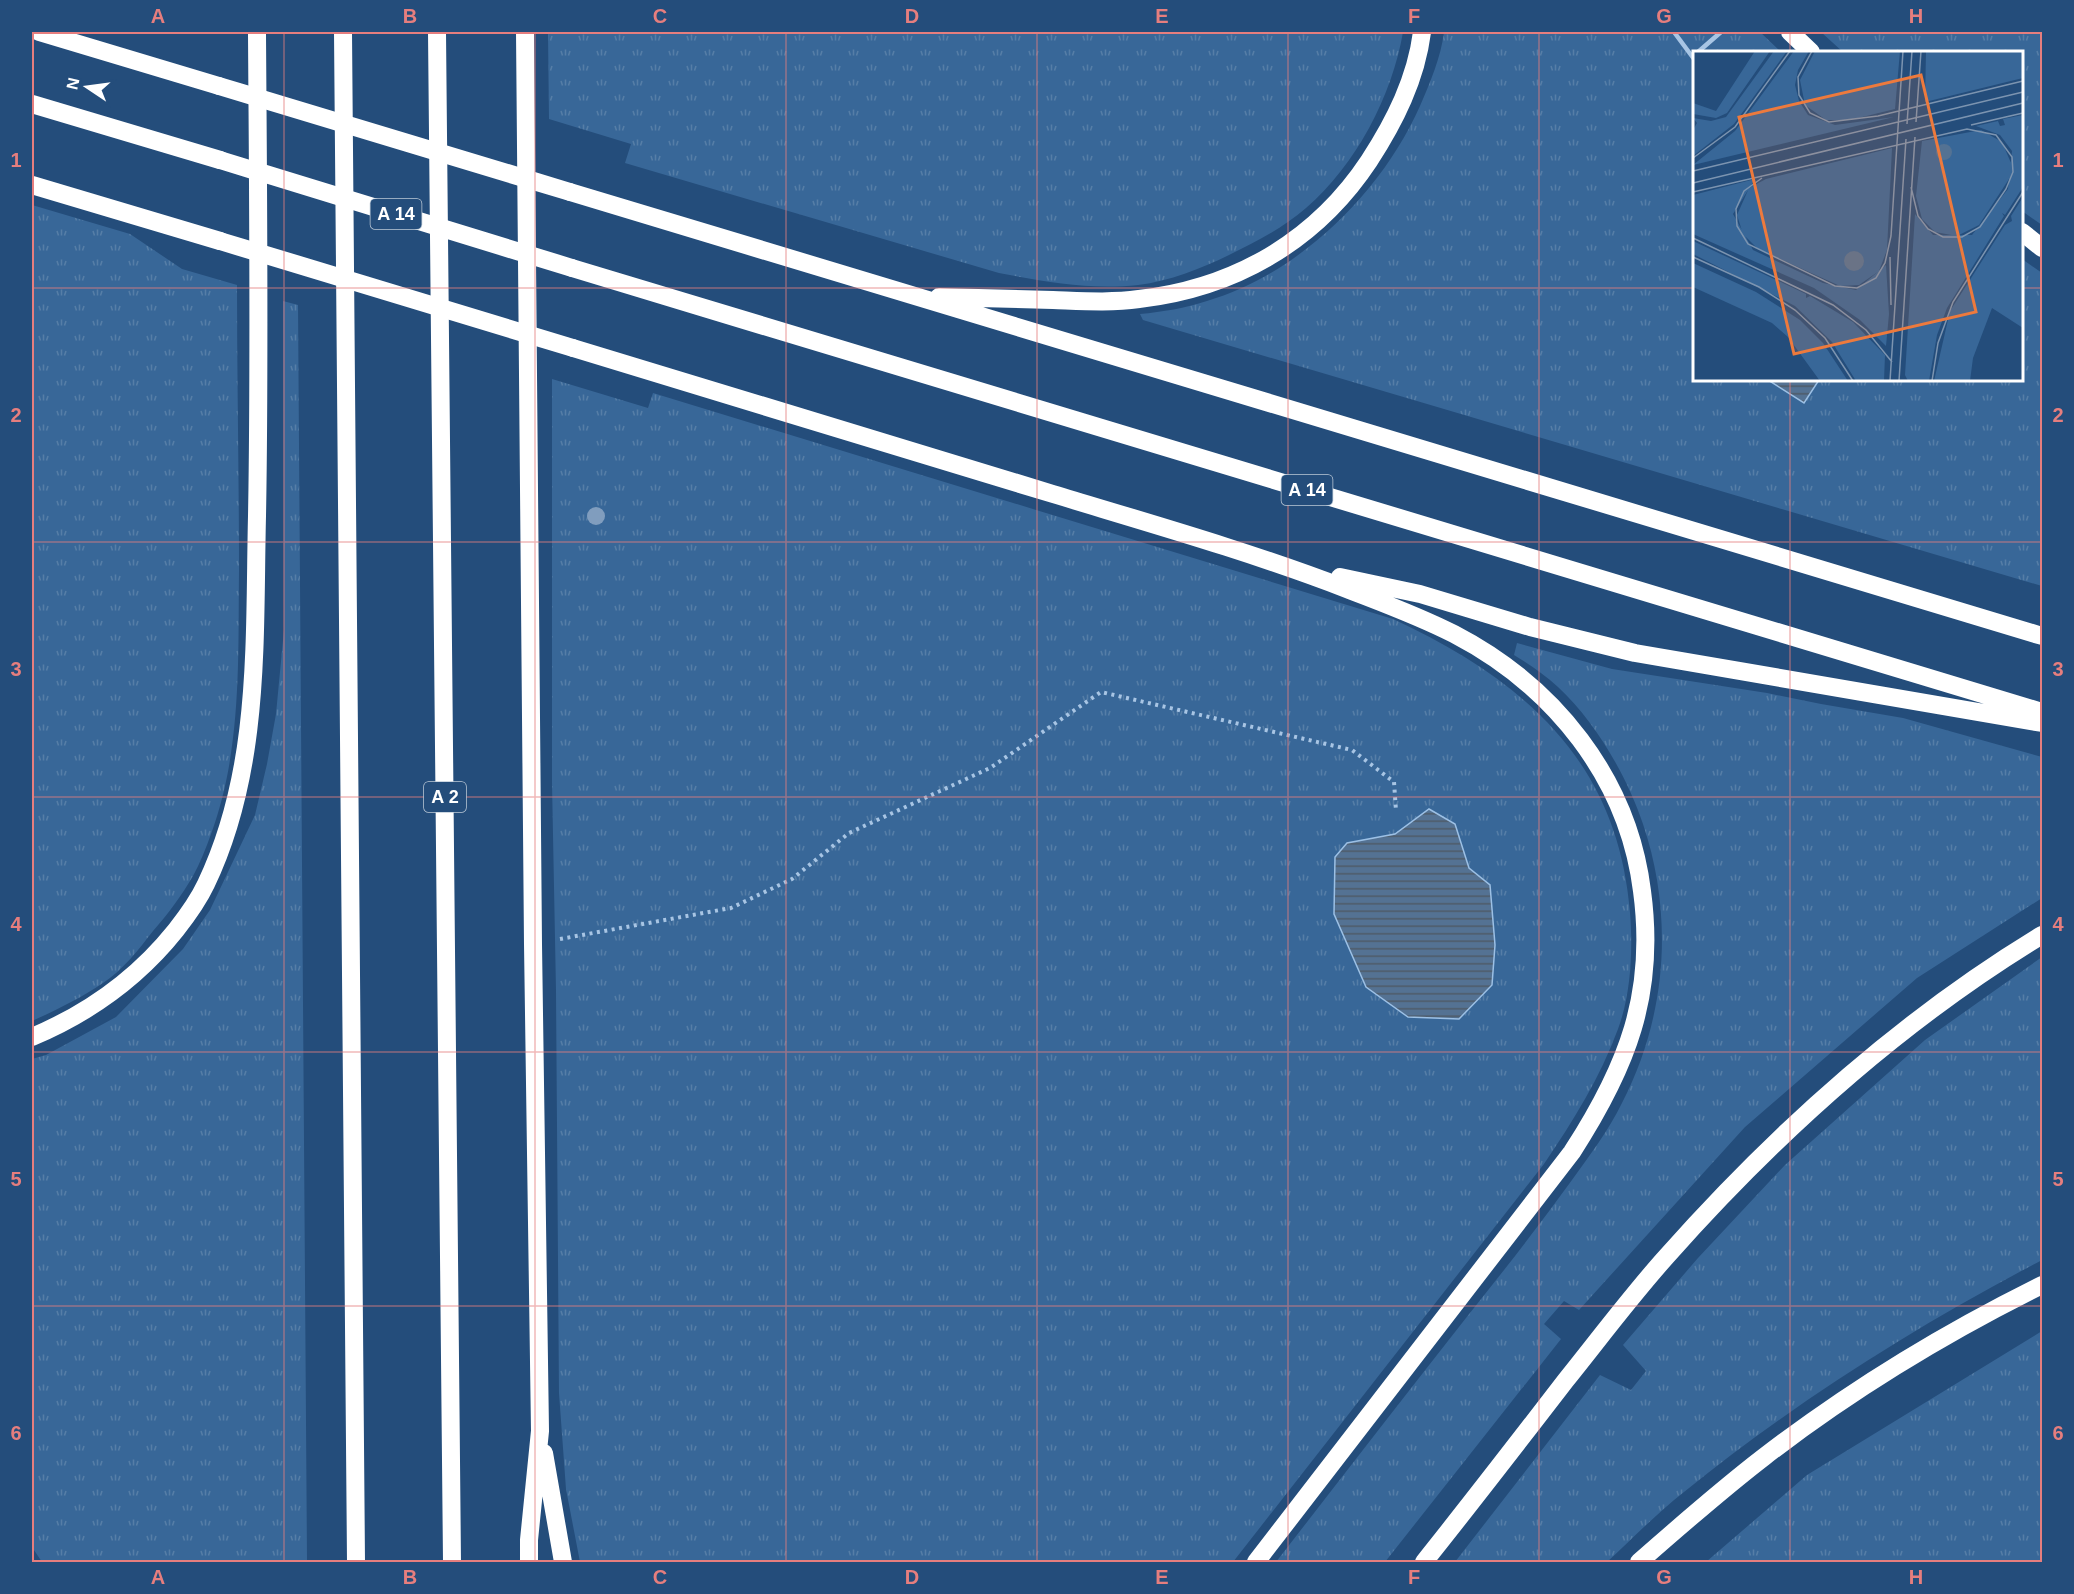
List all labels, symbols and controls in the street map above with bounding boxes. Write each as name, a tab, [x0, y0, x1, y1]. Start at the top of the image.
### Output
text: A	[151, 5, 165, 27]
text: B	[403, 5, 417, 27]
text: C	[653, 5, 667, 27]
text: D	[905, 5, 919, 27]
text: E	[1155, 5, 1169, 27]
text: F	[1408, 5, 1420, 27]
text: G	[1656, 5, 1672, 27]
text: H	[1909, 5, 1923, 27]
inset map	[1693, 51, 2023, 381]
north arrow	[57, 57, 117, 117]
text: N	[63, 76, 82, 91]
text: 1	[10, 149, 22, 171]
text: 1	[2052, 149, 2064, 171]
road number: A 14	[370, 199, 422, 229]
text: 2	[10, 404, 22, 426]
text: 2	[2052, 404, 2064, 426]
road number: A 14	[1282, 475, 1332, 505]
text: 3	[10, 658, 22, 680]
text: 3	[2052, 658, 2064, 680]
road number: A 2	[424, 782, 466, 812]
text: 4	[10, 913, 22, 935]
text: 4	[2052, 913, 2064, 935]
text: 5	[10, 1168, 22, 1190]
text: 5	[2052, 1168, 2064, 1190]
text: 6	[10, 1422, 22, 1444]
text: 6	[2052, 1422, 2064, 1444]
text: A	[151, 1566, 165, 1588]
text: B	[403, 1566, 417, 1588]
text: C	[653, 1566, 667, 1588]
text: D	[905, 1566, 919, 1588]
text: E	[1155, 1566, 1169, 1588]
text: F	[1408, 1566, 1420, 1588]
text: G	[1656, 1566, 1672, 1588]
text: H	[1909, 1566, 1923, 1588]

